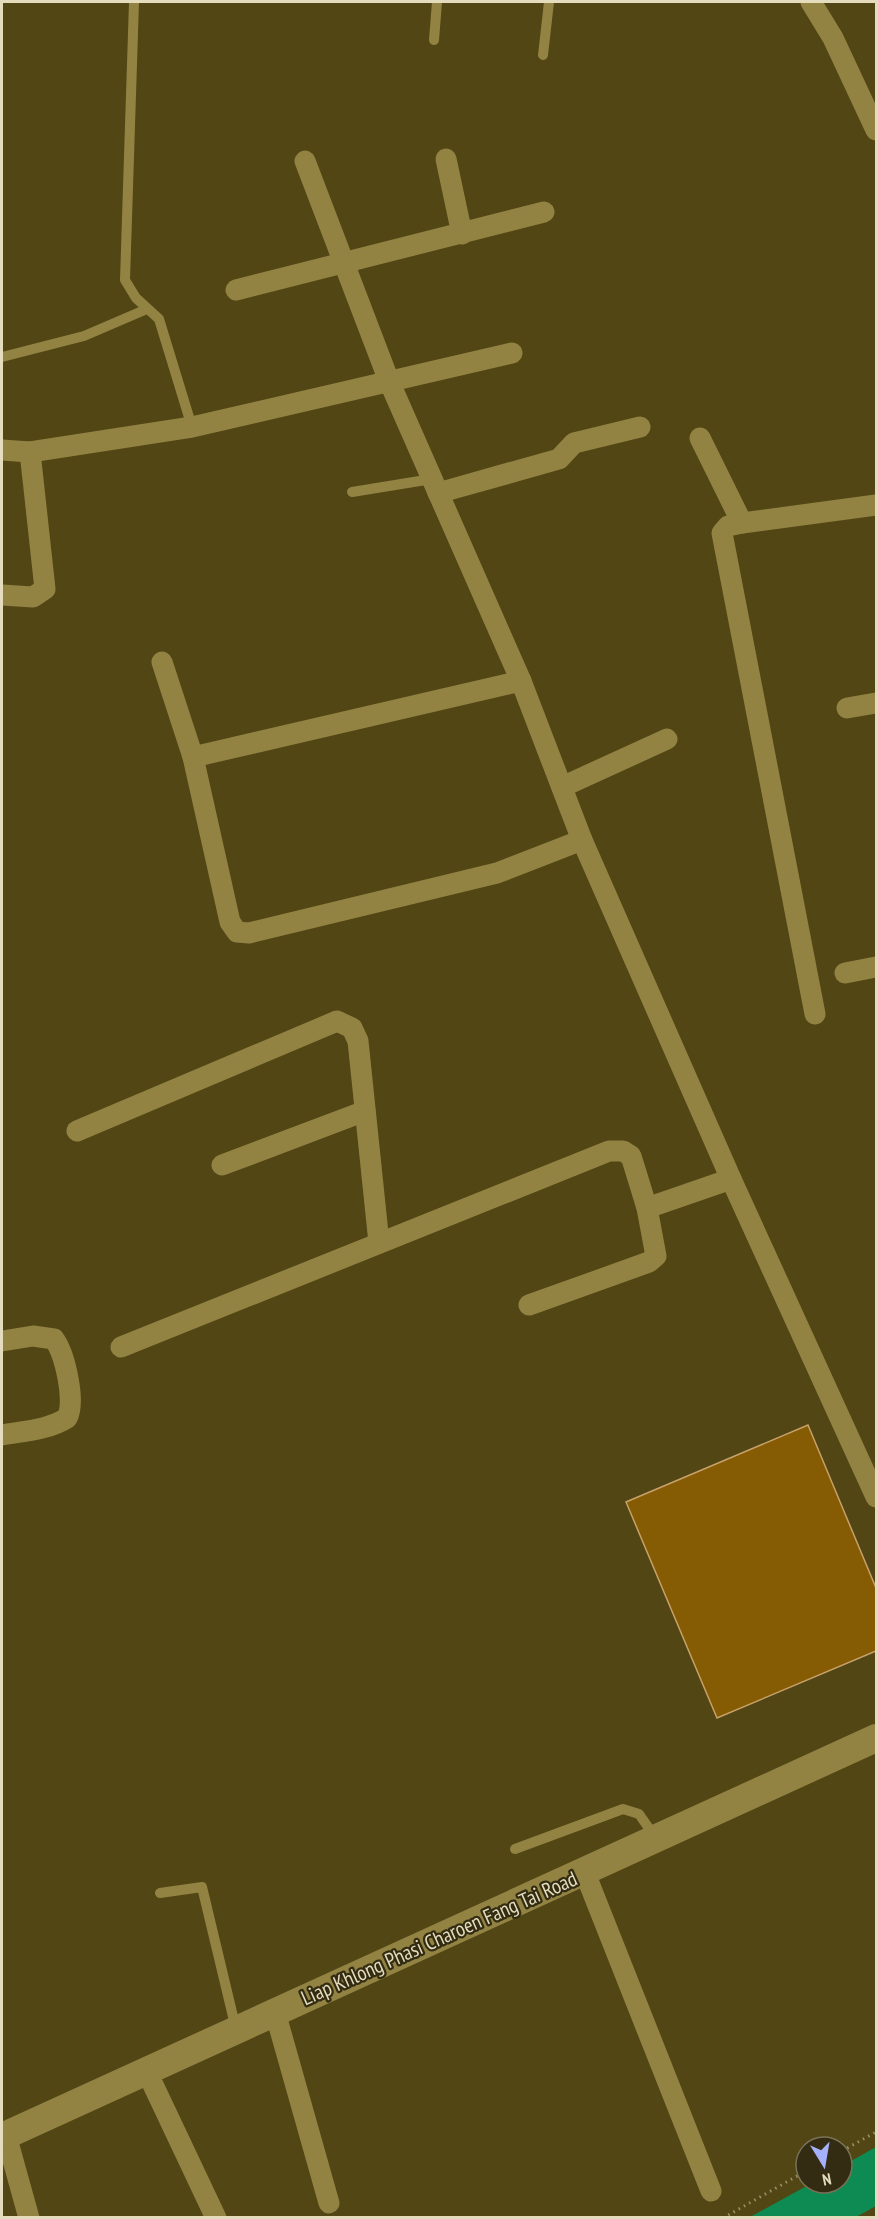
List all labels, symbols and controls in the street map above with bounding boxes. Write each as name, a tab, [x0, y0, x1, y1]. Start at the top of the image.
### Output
street label: Liap Khlong Phasi Charoen Fang Tai Road	[297, 1865, 581, 2011]
north arrow	[794, 2135, 854, 2195]
text: N	[821, 2169, 833, 2190]

